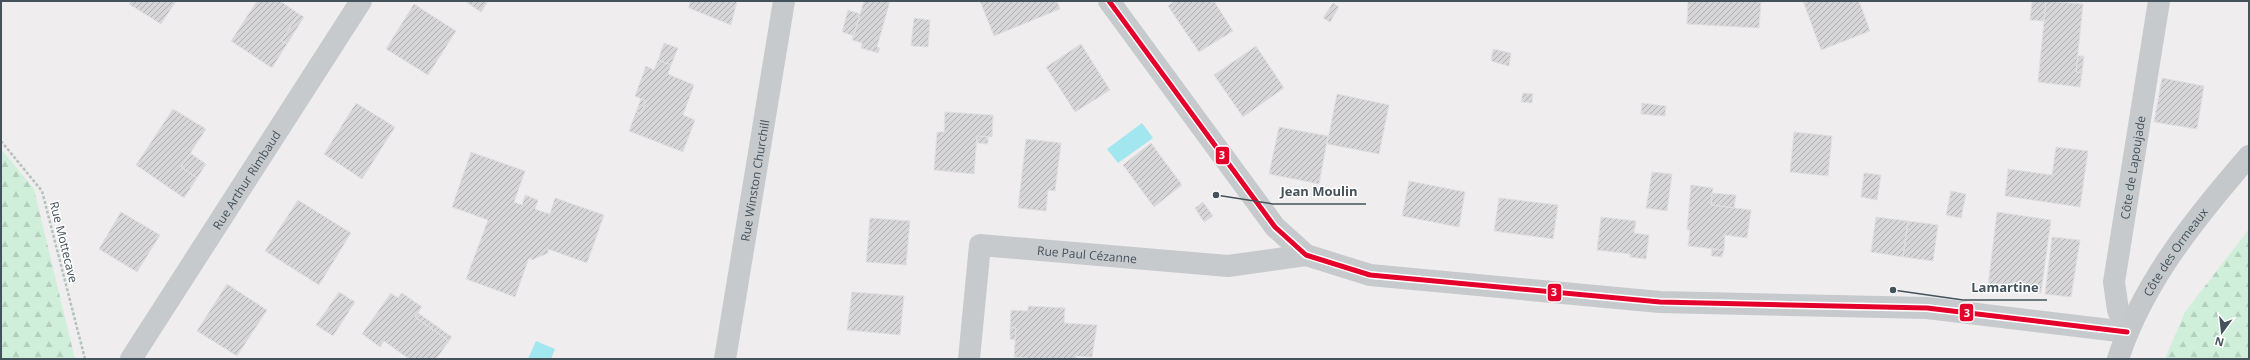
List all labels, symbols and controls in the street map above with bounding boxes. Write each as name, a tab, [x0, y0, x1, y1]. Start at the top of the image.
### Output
street label: Côte de Lapoujade	[2116, 114, 2149, 221]
street label: Rue Winston Churchill	[736, 118, 773, 243]
street label: Rue Arthur Rimbaud	[208, 127, 284, 233]
line badge: 3	[1215, 146, 1230, 165]
text: 3	[1219, 147, 1225, 162]
callout: Jean Moulin	[1273, 179, 1366, 204]
text: Jean Moulin	[1279, 182, 1358, 200]
street label: Rue Mottecave	[46, 200, 82, 285]
street label: Côte des Ormeaux	[2139, 203, 2212, 299]
street label: Rue Paul Cézanne	[1036, 241, 1138, 267]
callout: Lamartine	[1963, 275, 2047, 300]
text: Lamartine	[1971, 278, 2039, 296]
line badge: 3	[1547, 283, 1562, 302]
text: 3	[1551, 284, 1557, 299]
line badge: 3	[1959, 303, 1974, 322]
text: 3	[1964, 305, 1970, 320]
north arrow	[2202, 312, 2242, 352]
text: N	[2213, 334, 2226, 351]

